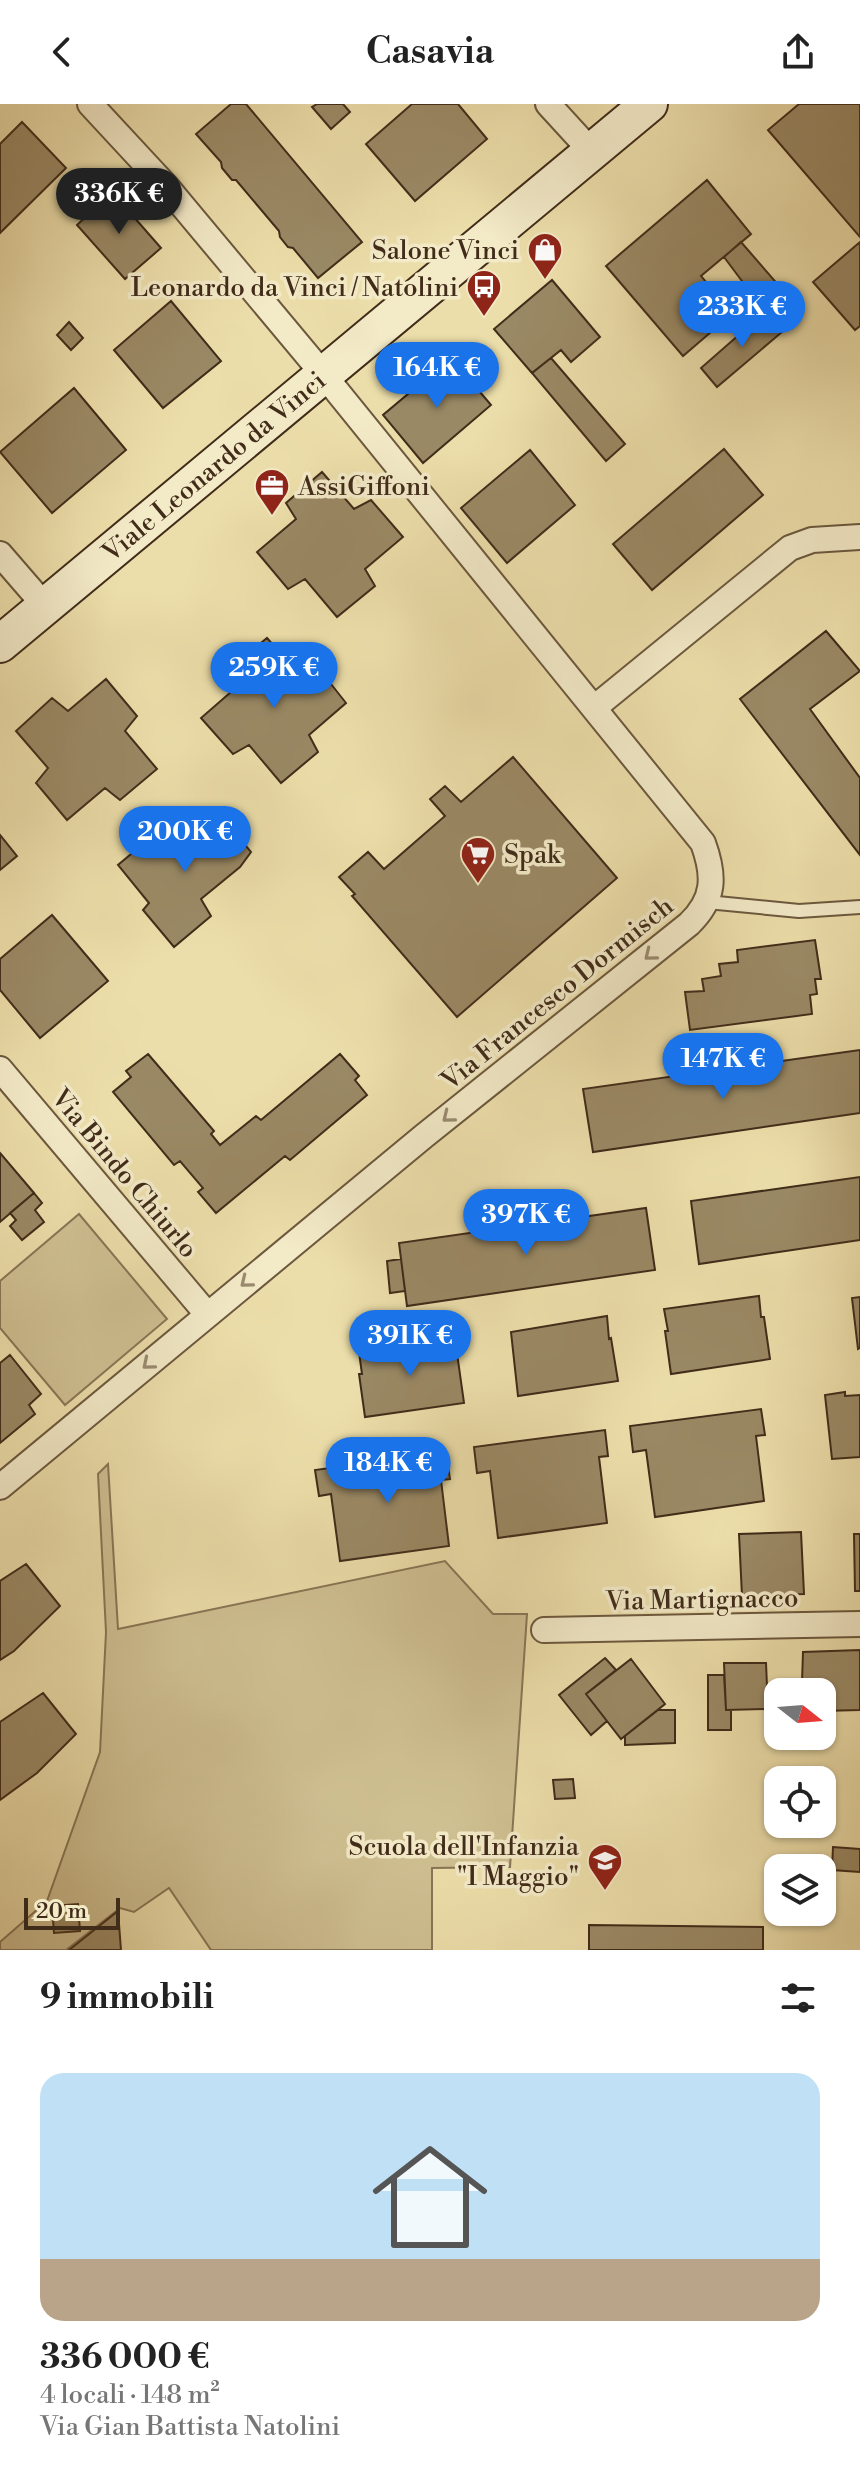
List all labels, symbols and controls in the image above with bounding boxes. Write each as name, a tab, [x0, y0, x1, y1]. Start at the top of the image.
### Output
icon: back	[40, 30, 84, 74]
text: Casavia	[366, 30, 494, 75]
icon: share	[776, 30, 820, 74]
pin: 336K €	[54, 168, 184, 236]
text: 336K €	[74, 178, 164, 210]
shop icon: Salone Vinci	[526, 231, 564, 281]
place label: Salone Vinci	[372, 235, 519, 267]
bus stop icon: Leonardo da Vinci / Natolini	[465, 268, 503, 318]
place label: Leonardo da Vinci / Natolini	[131, 272, 458, 304]
pin: 233K €	[677, 281, 807, 349]
text: 233K €	[697, 291, 787, 323]
pin: 164K €	[372, 342, 502, 410]
text: 164K €	[393, 352, 481, 384]
street label: Viale Leonardo da Vinci	[95, 365, 332, 570]
office icon: AssiGiffoni	[253, 467, 291, 517]
place label: AssiGiffoni	[297, 471, 430, 503]
pin: 259K €	[209, 642, 339, 710]
text: 259K €	[229, 652, 319, 684]
pin: 200K €	[120, 806, 250, 874]
text: 200K €	[137, 816, 233, 848]
supermarket icon: Spak	[459, 835, 497, 885]
place label: Spak	[504, 839, 562, 871]
street label: Via Francesco Dormisch	[434, 890, 680, 1098]
one-way arrow	[645, 945, 660, 959]
pin: 147K €	[658, 1033, 788, 1101]
text: 147K €	[680, 1043, 766, 1075]
street label: Via Bindo Chiurlo	[43, 1082, 204, 1265]
one-way arrow	[443, 1107, 457, 1122]
pin: 397K €	[461, 1189, 591, 1257]
text: 397K €	[481, 1199, 571, 1231]
one-way arrow	[241, 1272, 256, 1287]
pin: 391K €	[345, 1310, 475, 1378]
text: 391K €	[367, 1320, 453, 1352]
one-way arrow	[142, 1354, 157, 1369]
pin: 184K €	[323, 1437, 453, 1505]
text: 184K €	[344, 1447, 432, 1479]
street label: Via Martignacco	[604, 1582, 799, 1618]
north arrow	[764, 1678, 836, 1750]
map controls	[764, 1678, 836, 1926]
button: locate	[764, 1766, 836, 1838]
place label: Scuola dell'Infanzia "I Maggio"	[349, 1831, 580, 1893]
school or university icon: Scuola dell'Infanzia "I Maggio"	[586, 1842, 624, 1892]
button: layers	[764, 1854, 836, 1926]
scale bar	[24, 1894, 120, 1930]
text: 20 m	[36, 1898, 87, 1925]
icon: filters	[776, 1976, 820, 2020]
text: 9 immobili	[40, 1977, 214, 2019]
icon: home	[358, 2125, 502, 2269]
text: 336 000 €	[40, 2337, 210, 2379]
text: 4 locali · 148 m²	[40, 2379, 220, 2411]
text: Via Gian Battista Natolini	[40, 2411, 340, 2443]

